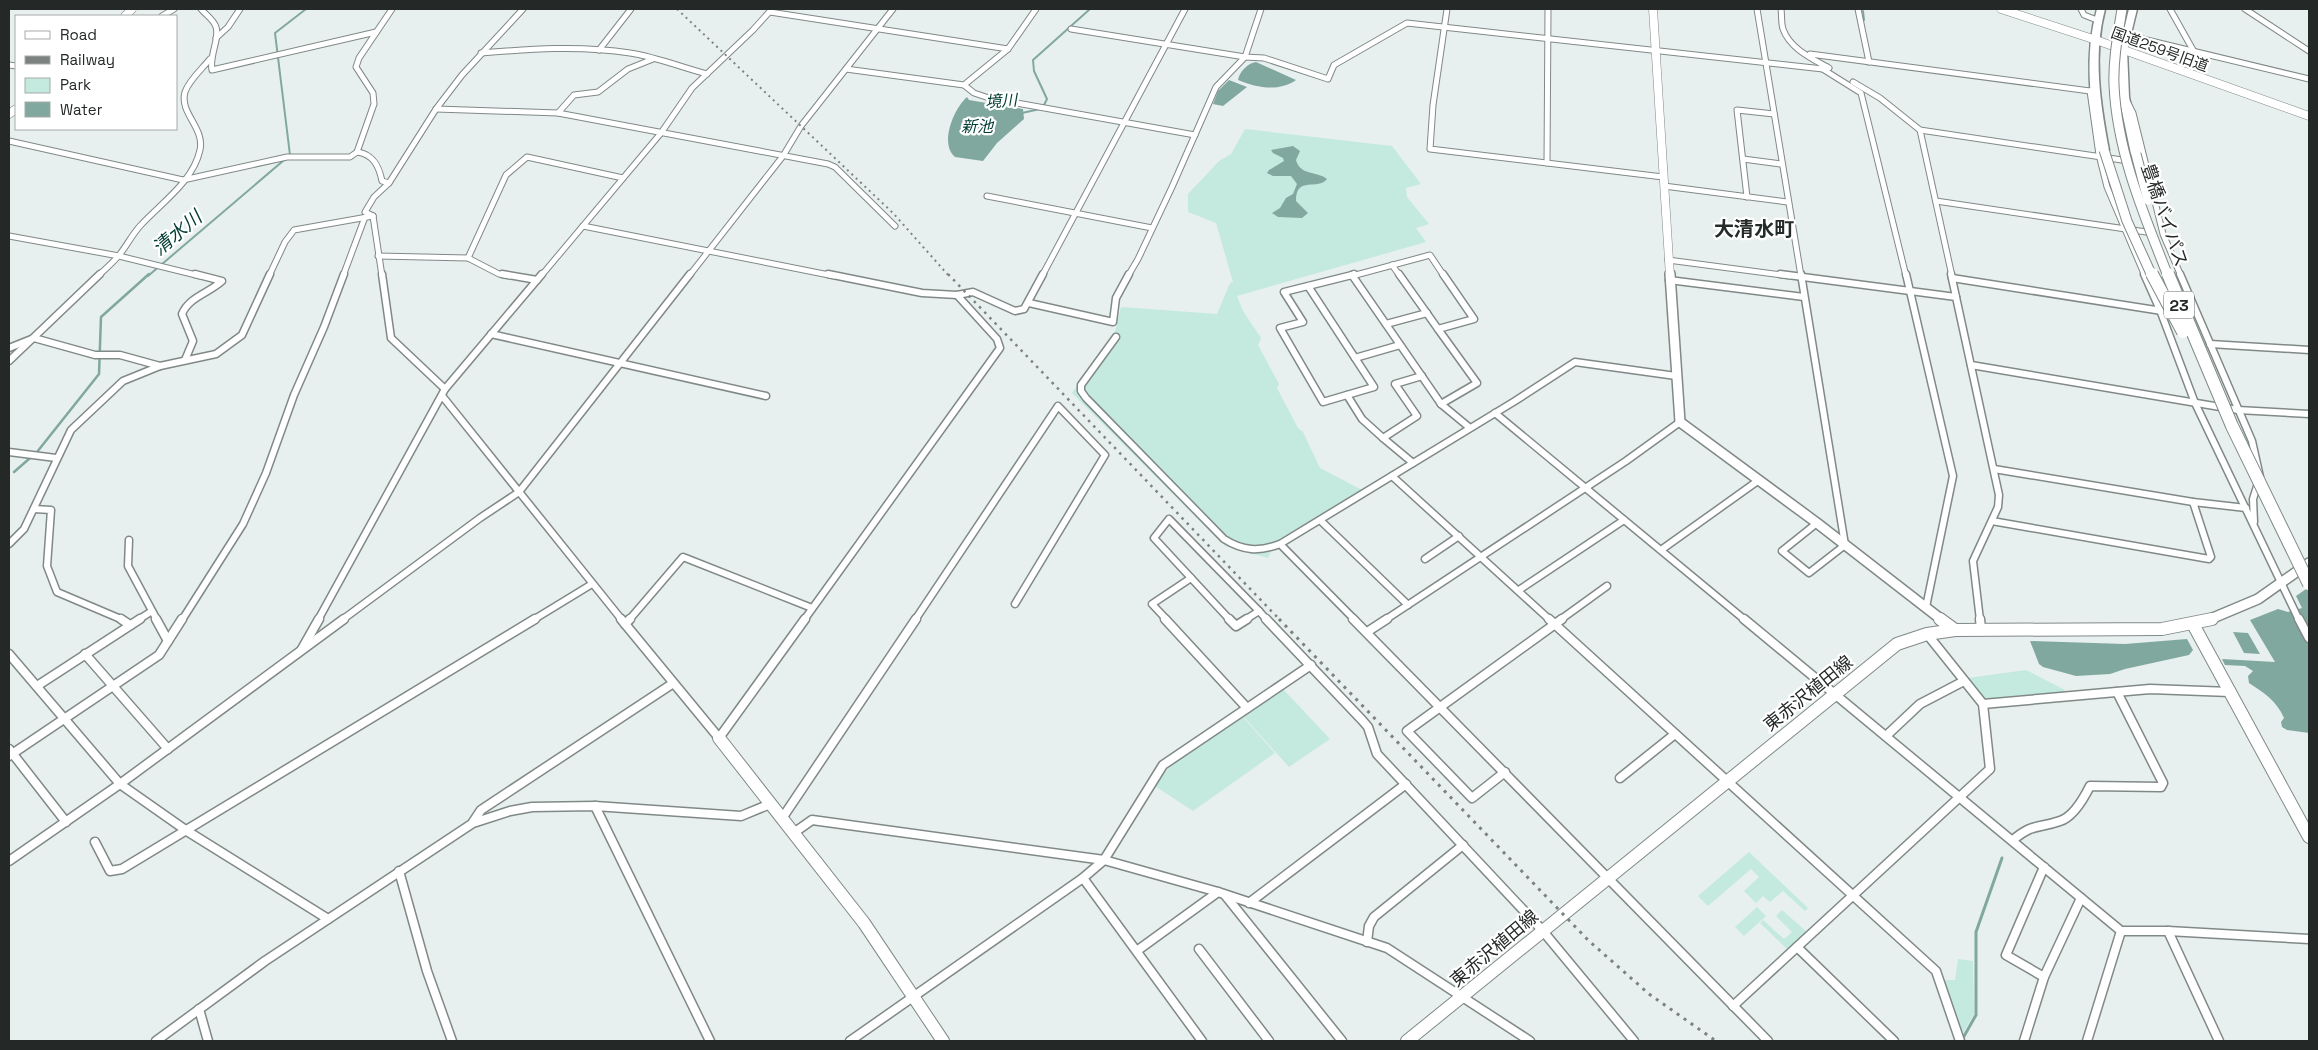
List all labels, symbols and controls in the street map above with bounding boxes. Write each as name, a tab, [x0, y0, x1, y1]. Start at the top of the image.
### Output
legend	[15, 15, 178, 130]
street label: 国道259号旧道	[2109, 23, 2211, 75]
text: Road	[60, 25, 97, 44]
text: Railway	[60, 50, 115, 69]
text: Park	[60, 75, 91, 94]
water label: 境川	[984, 89, 1020, 113]
text: Water	[60, 100, 103, 119]
water label: 新池	[961, 116, 995, 137]
street label: 豊橋バイパス	[2137, 160, 2193, 270]
water label: 清水川	[147, 204, 208, 261]
district label: 大清水町	[1714, 216, 1794, 242]
road number: 23	[2164, 292, 2194, 318]
street label: 東赤沢植田線	[1759, 650, 1857, 736]
street label: 東赤沢植田線	[1445, 904, 1543, 992]

